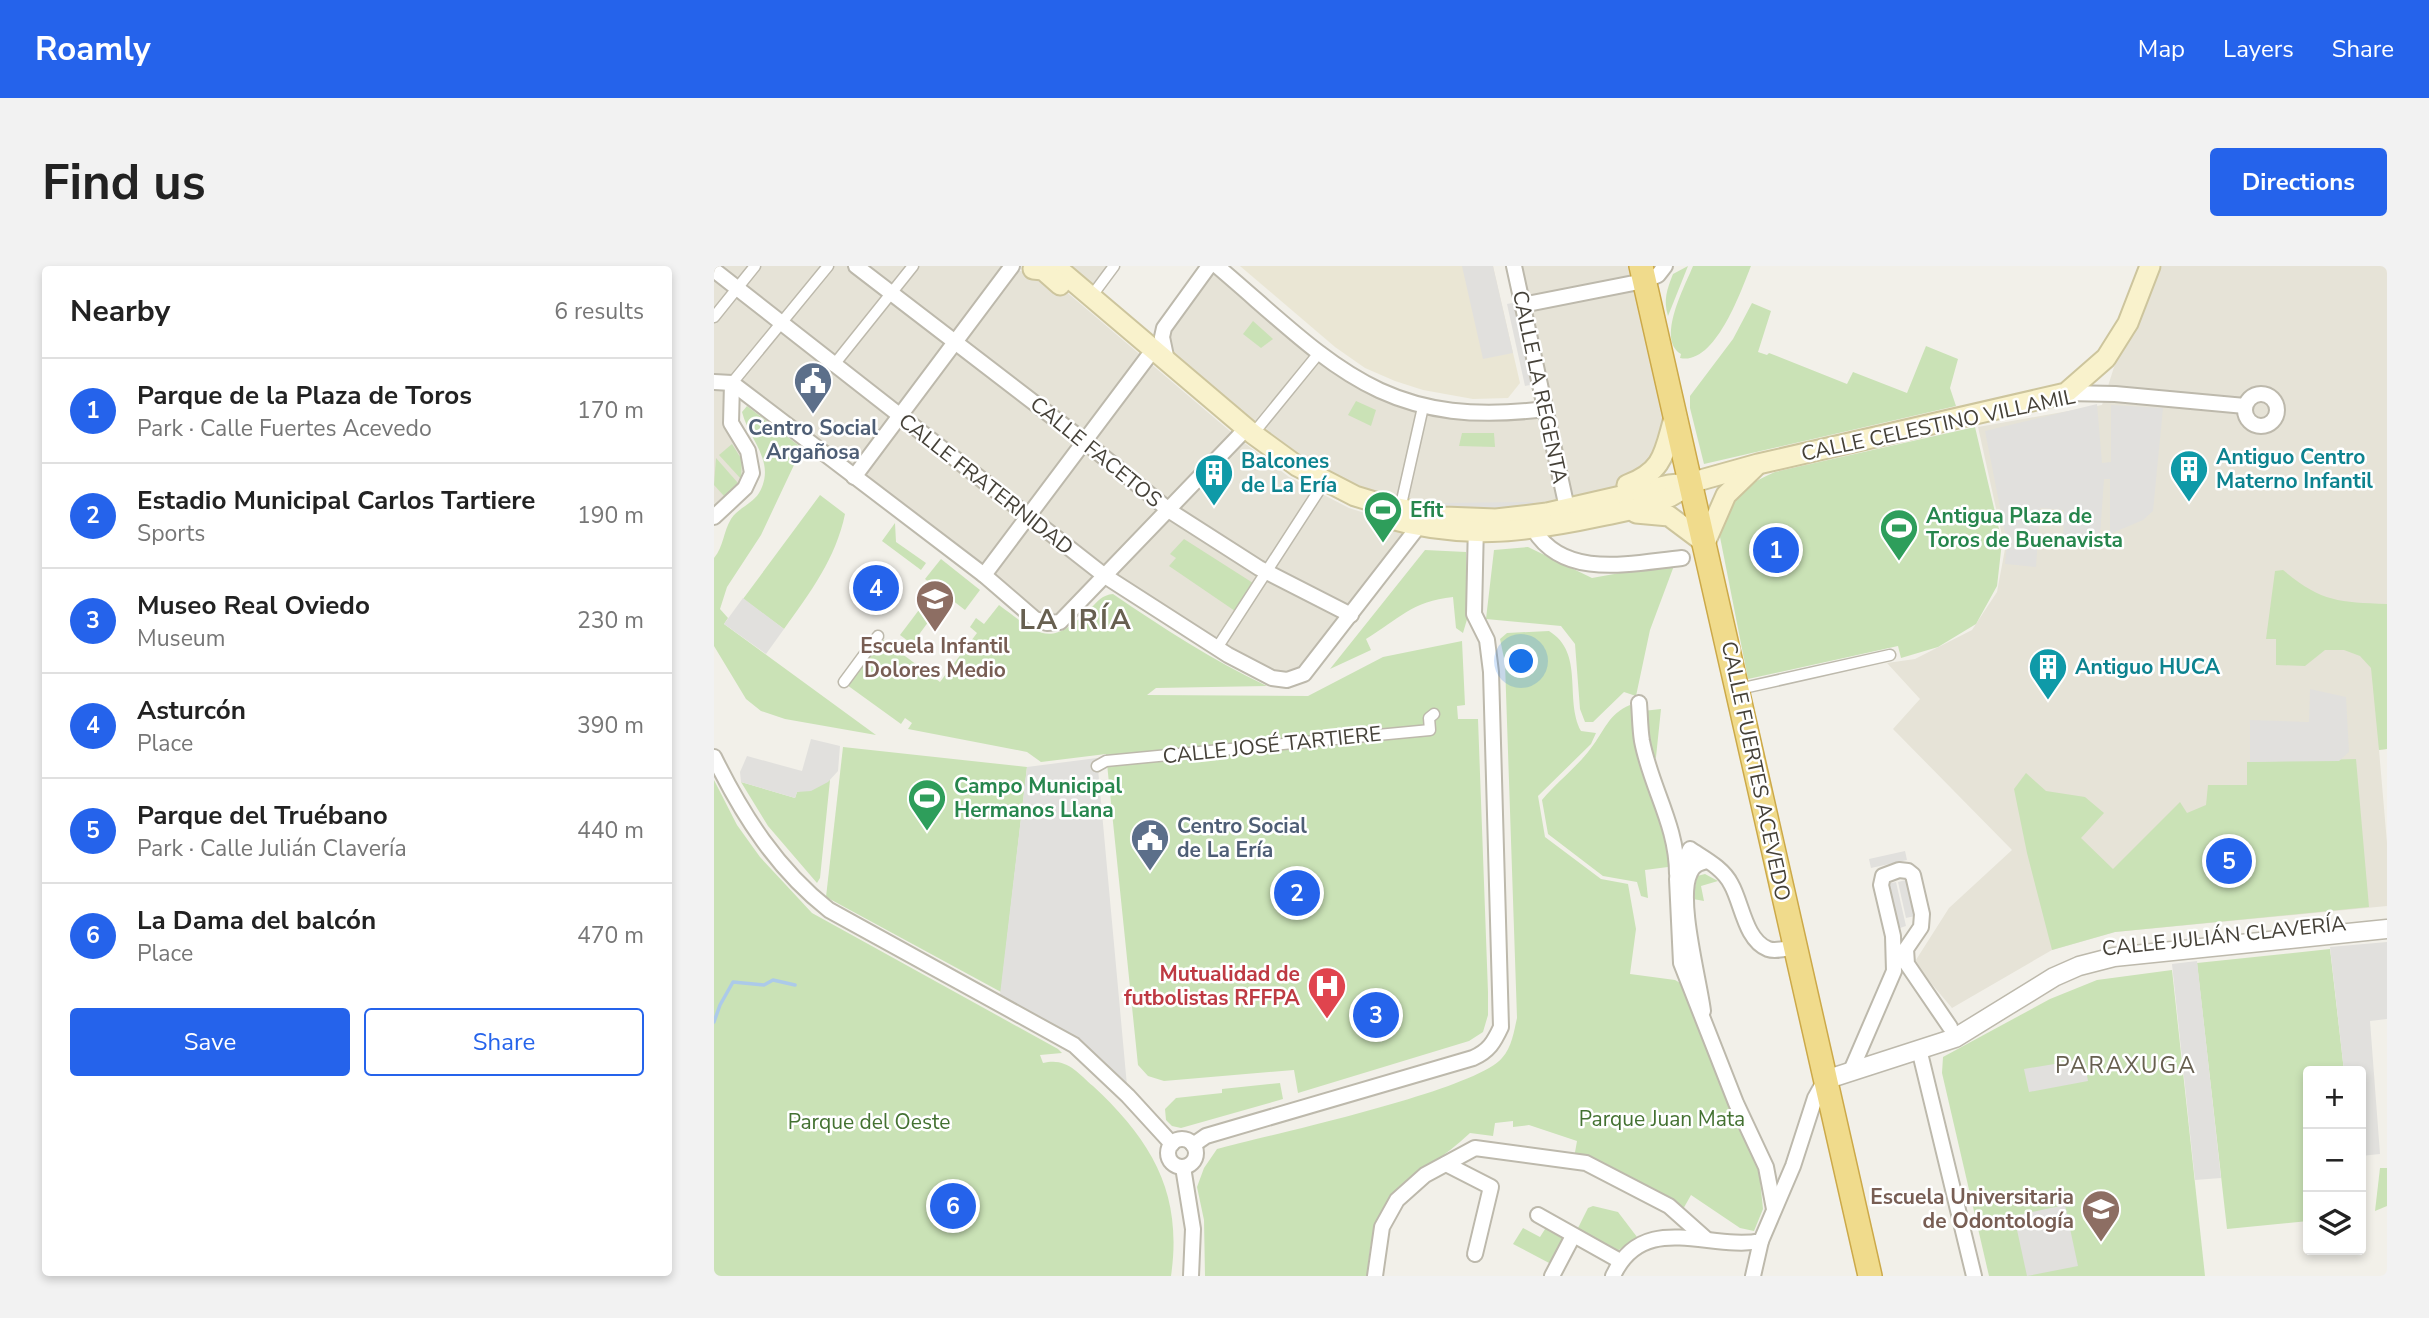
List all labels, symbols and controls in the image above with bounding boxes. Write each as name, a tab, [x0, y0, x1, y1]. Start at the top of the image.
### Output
text: Roamly	[35, 27, 151, 72]
text: Map	[2138, 33, 2185, 65]
text: Layers	[2223, 33, 2294, 65]
text: Share	[2332, 33, 2394, 65]
button: Directions	[2210, 148, 2387, 216]
text: Find us	[42, 149, 206, 216]
street label: CALLE LA REGENTA	[1506, 288, 1574, 486]
text: Nearby	[70, 291, 170, 332]
text: 6 results	[554, 296, 644, 327]
public building icon: Centro Social Argañosa	[792, 360, 834, 415]
text: Parque de la Plaza de Toros	[137, 378, 472, 413]
street label: CALLE CELESTINO VILLAMIL	[1799, 382, 2078, 468]
street label: CALLE FACETOS	[1024, 390, 1168, 514]
text: 1	[86, 395, 100, 426]
text: 170 m	[577, 395, 644, 426]
street label: CALLE FRATERNIDAD	[893, 407, 1079, 561]
text: Park · Calle Fuertes Acevedo	[137, 413, 432, 444]
place label: Centro Social Argañosa	[748, 414, 878, 466]
place label: Antiguo Centro Materno Infantil	[2216, 443, 2373, 495]
place label: Balcones de La Ería	[1241, 447, 1337, 499]
building icon: Antiguo Centro Materno Infantil	[2168, 448, 2210, 503]
building icon: Balcones de La Ería	[1193, 452, 1235, 507]
text: Estadio Municipal Carlos Tartiere	[137, 483, 535, 518]
sports icon: Efit	[1362, 489, 1404, 544]
place label: Efit	[1410, 496, 1444, 524]
text: 2	[86, 500, 100, 531]
text: 190 m	[577, 500, 644, 531]
place label: Antigua Plaza de Toros de Buenavista	[1926, 502, 2123, 554]
sports icon: Antigua Plaza de Toros de Buenavista	[1878, 507, 1920, 562]
text: Sports	[137, 518, 205, 549]
pin: 1	[1753, 524, 1799, 576]
pin: 4	[853, 562, 899, 614]
school or university icon: Escuela Infantil Dolores Medio	[914, 578, 956, 633]
text: Museo Real Oviedo	[137, 588, 370, 623]
district label: LA IRÍA	[1019, 601, 1133, 639]
text: 3	[86, 605, 100, 636]
text: 230 m	[577, 605, 644, 636]
text: Museum	[137, 623, 225, 654]
place label: Escuela Infantil Dolores Medio	[860, 632, 1010, 684]
street label: CALLE FUERTES ACEVEDO	[1715, 639, 1797, 903]
your location	[1504, 644, 1538, 678]
building icon: Antiguo HUCA	[2027, 646, 2069, 701]
place label: Antiguo HUCA	[2075, 653, 2221, 681]
text: Asturcón	[137, 693, 246, 728]
text: 4	[86, 710, 100, 741]
text: 390 m	[577, 710, 644, 741]
street label: CALLE JOSÉ TARTIERE	[1161, 720, 1383, 770]
text: Place	[137, 728, 193, 759]
place label: Campo Municipal Hermanos Llana	[954, 772, 1123, 824]
sports icon: Campo Municipal Hermanos Llana	[906, 777, 948, 832]
text: Parque del Truébano	[137, 798, 388, 833]
place label: Centro Social de La Ería	[1177, 812, 1307, 864]
text: 5	[86, 815, 100, 846]
text: 440 m	[577, 815, 644, 846]
public building icon: Centro Social de La Ería	[1129, 817, 1171, 872]
text: Park · Calle Julián Clavería	[137, 833, 407, 864]
pin: 5	[2206, 835, 2252, 887]
pin: 2	[1274, 867, 1320, 919]
text: La Dama del balcón	[137, 903, 376, 938]
street label: CALLE JULIÁN CLAVERÍA	[2101, 909, 2347, 963]
text: 6	[86, 920, 100, 951]
text: 470 m	[577, 920, 644, 951]
text: Place	[137, 938, 193, 969]
place label: Mutualidad de futbolistas RFFPA	[1124, 960, 1300, 1012]
hospital icon: Mutualidad de futbolistas RFFPA	[1306, 965, 1348, 1020]
pin: 3	[1353, 989, 1399, 1041]
button: Save	[70, 1008, 350, 1076]
button: Share	[364, 1008, 644, 1076]
district label: PARAXUGA	[2055, 1050, 2197, 1081]
map controls	[2303, 1066, 2366, 1255]
button: +	[2303, 1066, 2366, 1129]
park label: Parque Juan Mata	[1579, 1105, 1745, 1133]
park label: Parque del Oeste	[788, 1108, 950, 1136]
button: −	[2303, 1129, 2366, 1192]
pin: 6	[930, 1180, 976, 1232]
place label: Escuela Universitaria de Odontología	[1870, 1183, 2074, 1235]
school or university icon: Escuela Universitaria de Odontología	[2080, 1188, 2122, 1243]
button: layers	[2303, 1192, 2366, 1255]

